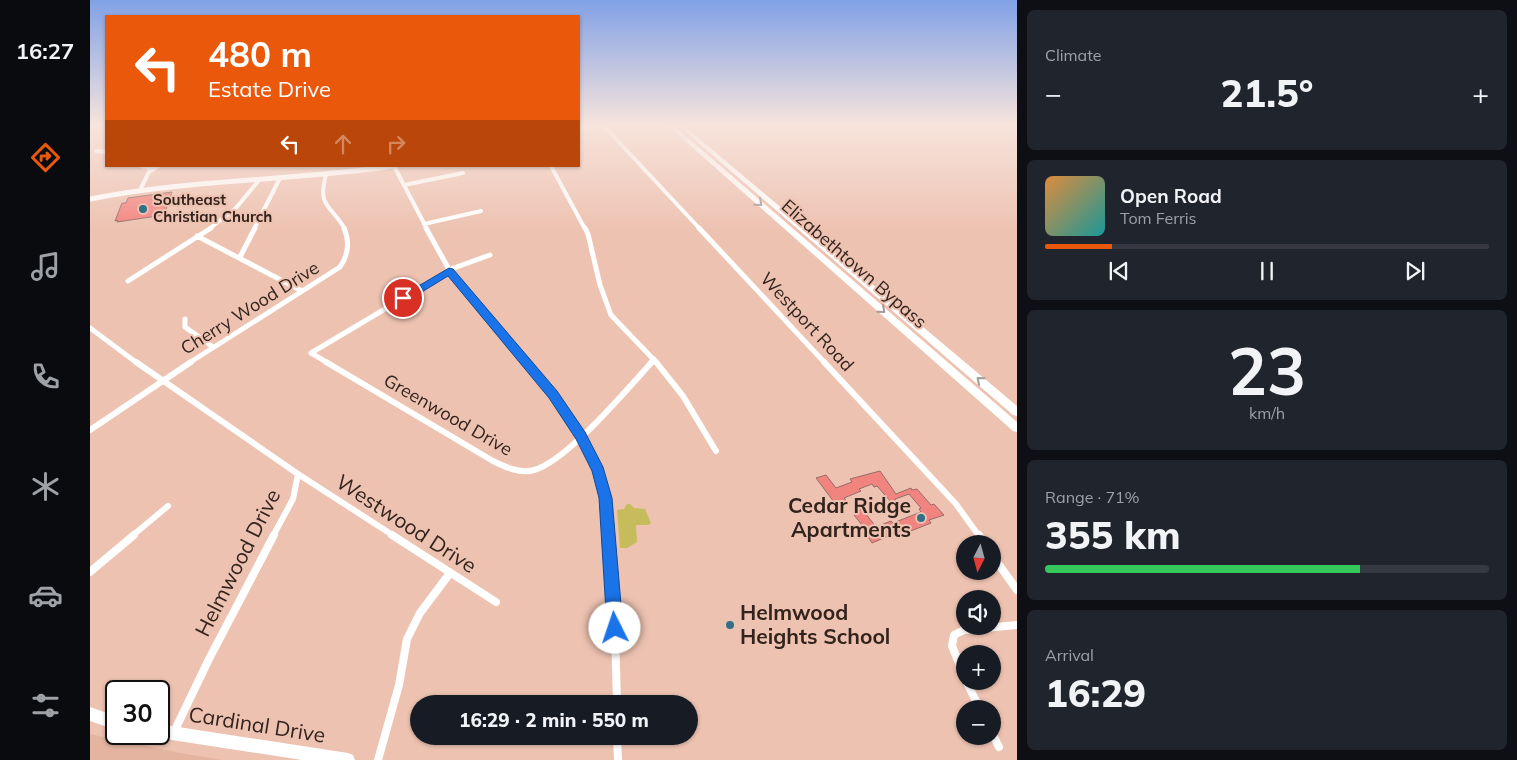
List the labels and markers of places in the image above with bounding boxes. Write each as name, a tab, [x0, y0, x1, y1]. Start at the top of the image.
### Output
place label: Southeast Christian Church	[153, 190, 272, 226]
marker: Southeast Christian Church	[137, 203, 149, 215]
pin	[382, 277, 424, 319]
place label: Cedar Ridge Apartments	[788, 492, 911, 542]
marker: Cedar Ridge Apartments	[915, 512, 927, 524]
place label: Helmwood Heights School	[740, 599, 890, 649]
marker: Helmwood Heights School	[724, 619, 736, 631]

